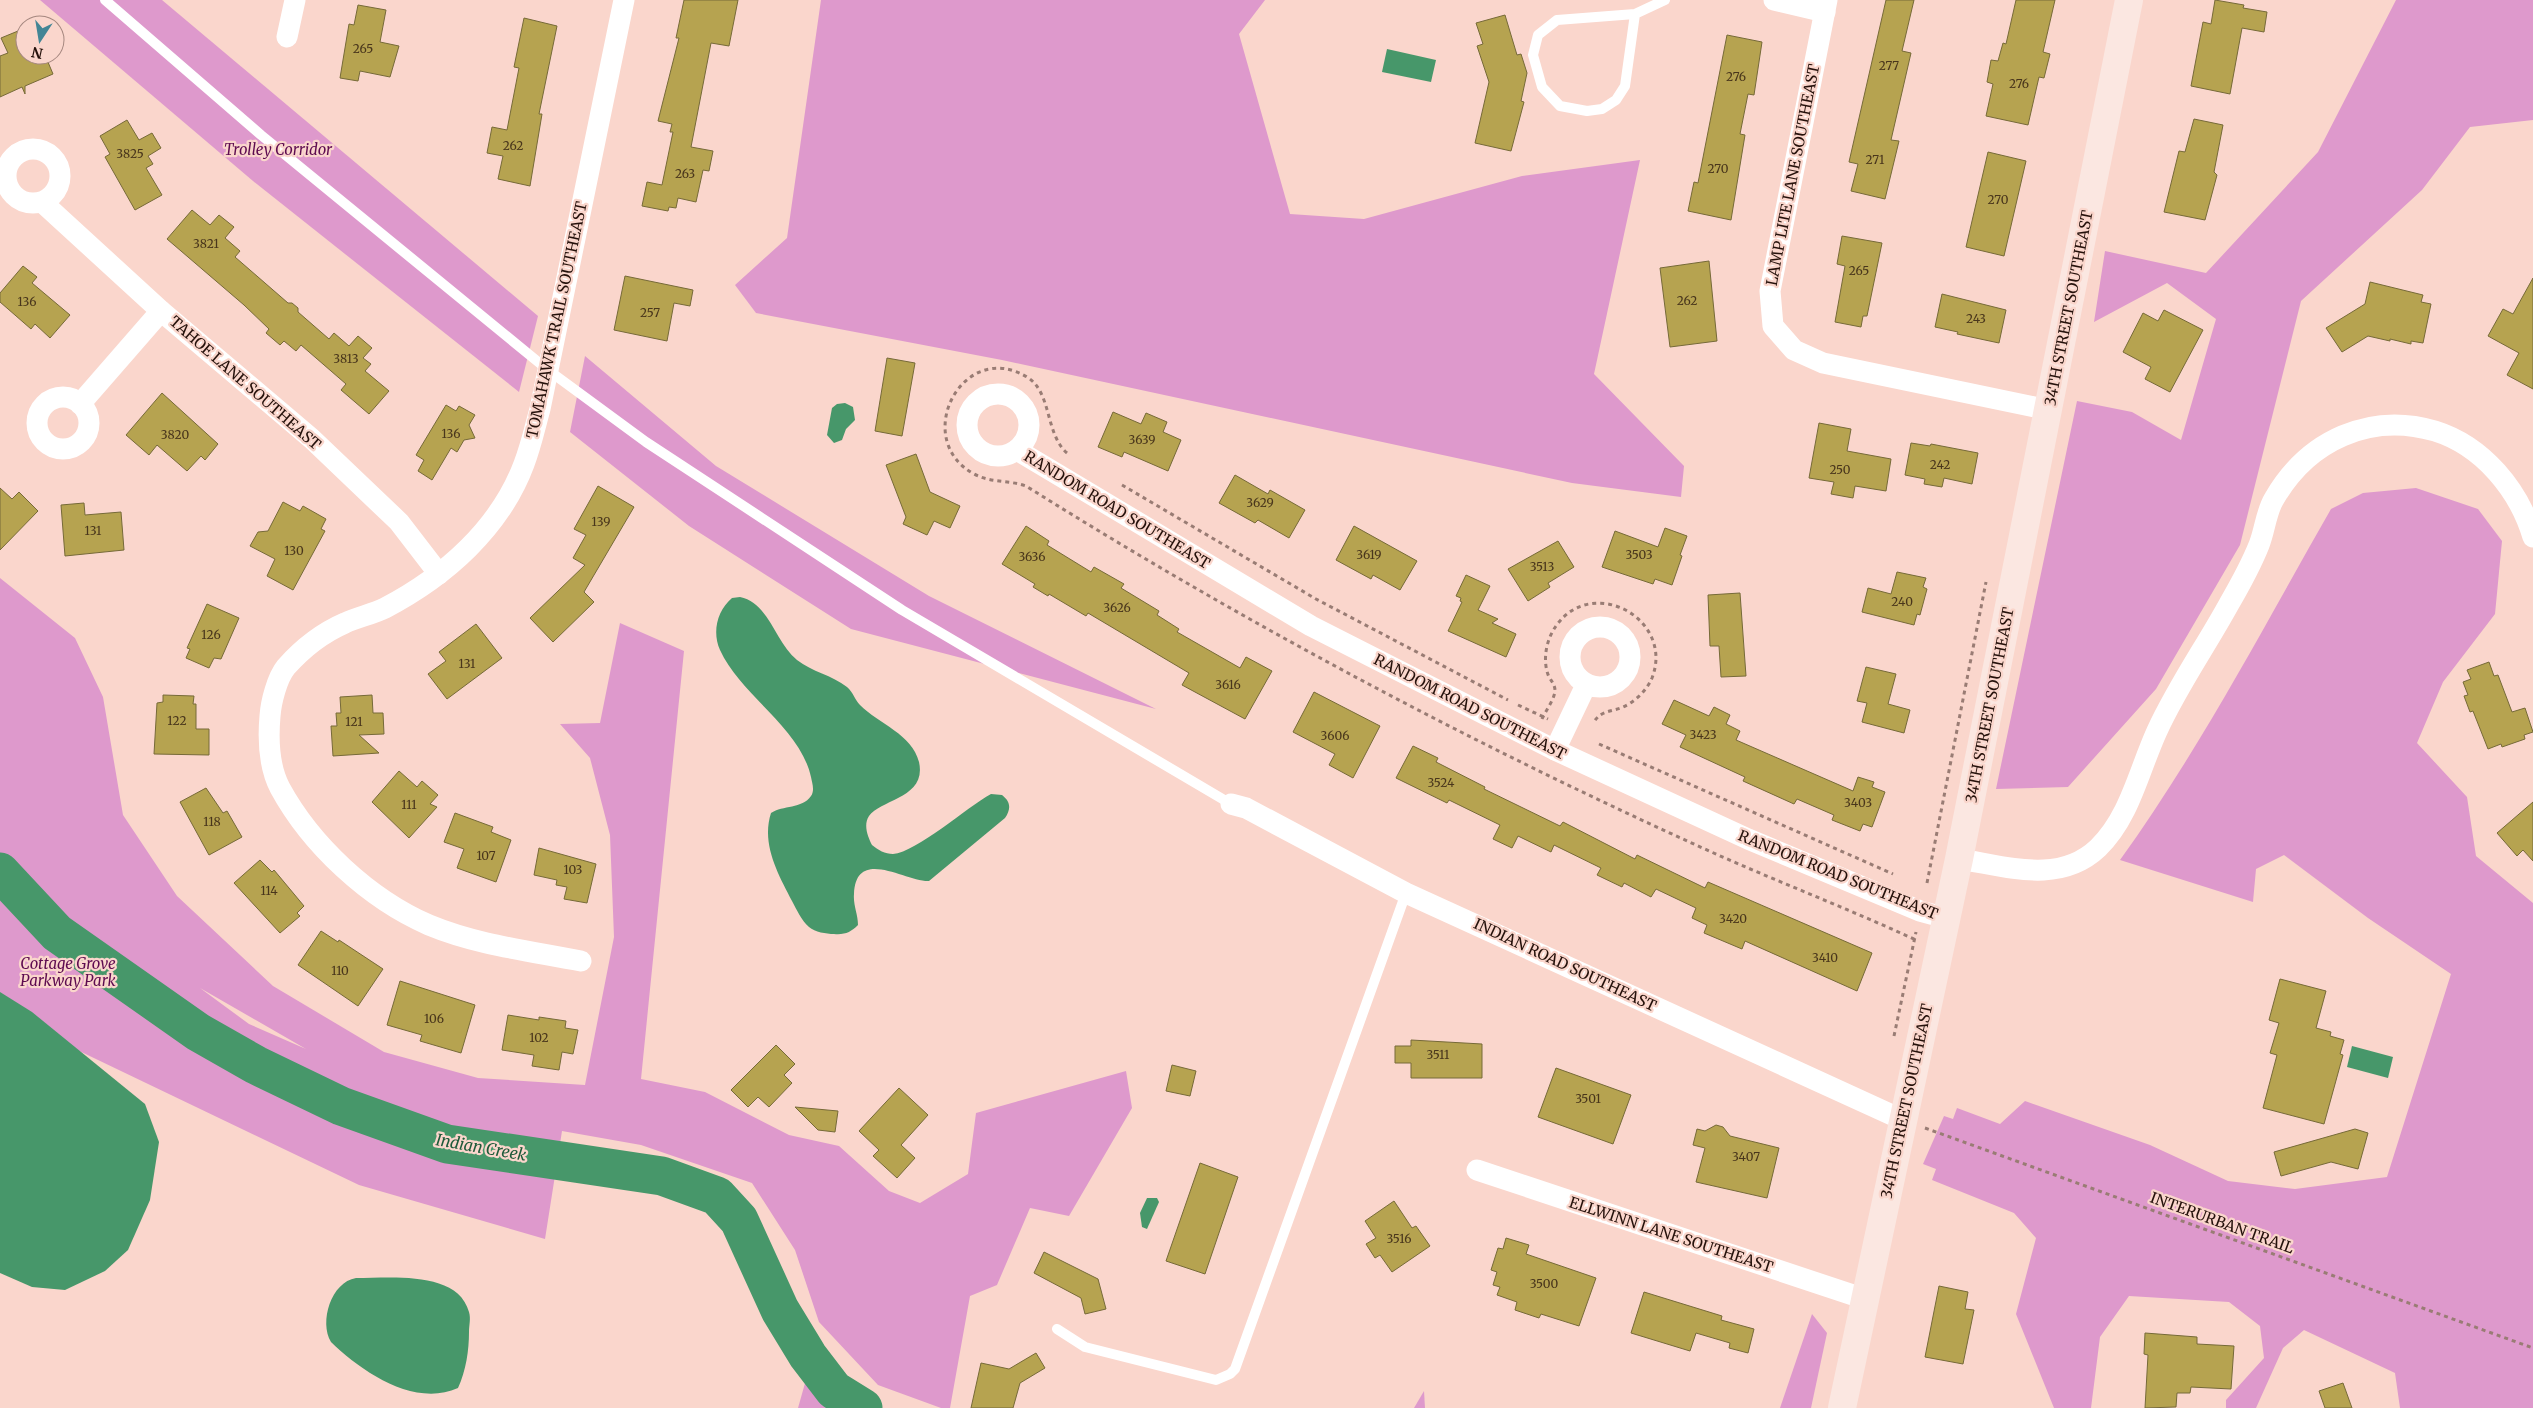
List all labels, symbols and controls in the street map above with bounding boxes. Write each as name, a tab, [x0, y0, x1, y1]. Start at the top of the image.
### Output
north arrow	[15, 15, 65, 65]
house number: 265	[353, 41, 373, 56]
text: N	[30, 43, 45, 63]
house number: 277	[1879, 58, 1899, 73]
street label: LAMP LITE LANE SOUTHEAST	[1762, 62, 1823, 287]
house number: 276	[1726, 69, 1746, 84]
house number: 276	[2009, 76, 2029, 91]
house number: 262	[503, 138, 523, 153]
park label: Trolley Corridor	[224, 140, 333, 159]
house number: 3825	[116, 146, 144, 161]
house number: 271	[1866, 152, 1885, 167]
house number: 270	[1708, 161, 1729, 176]
house number: 263	[675, 166, 695, 181]
house number: 270	[1988, 192, 2009, 207]
street label: TOMAHAWK TRAIL SOUTHEAST	[522, 199, 591, 440]
street label: 34TH STREET SOUTHEAST	[2040, 208, 2097, 407]
house number: 3821	[193, 236, 219, 251]
house number: 265	[1849, 263, 1869, 278]
house number: 262	[1677, 293, 1697, 308]
house number: 136	[17, 294, 37, 309]
house number: 257	[640, 305, 660, 320]
house number: 243	[1966, 311, 1986, 326]
street label: TAHOE LANE SOUTHEAST	[166, 312, 325, 454]
house number: 3813	[333, 351, 359, 366]
house number: 136	[441, 426, 461, 441]
house number: 3820	[161, 427, 189, 442]
house number: 3639	[1128, 432, 1156, 447]
street label: RANDOM ROAD SOUTHEAST	[1021, 446, 1214, 573]
house number: 242	[1930, 457, 1950, 472]
house number: 250	[1829, 462, 1851, 477]
house number: 3629	[1246, 495, 1274, 510]
house number: 139	[592, 514, 610, 529]
house number: 131	[85, 523, 102, 538]
house number: 130	[284, 543, 304, 558]
house number: 3619	[1356, 547, 1382, 562]
house number: 3503	[1625, 547, 1653, 562]
house number: 3636	[1018, 549, 1046, 564]
house number: 3513	[1530, 559, 1554, 574]
house number: 240	[1891, 594, 1913, 609]
house number: 3626	[1103, 600, 1131, 615]
street label: 34TH STREET SOUTHEAST	[1961, 605, 2018, 804]
house number: 126	[201, 627, 221, 642]
street label: RANDOM ROAD SOUTHEAST	[1371, 650, 1570, 764]
house number: 131	[459, 656, 476, 671]
house number: 3616	[1215, 677, 1241, 692]
house number: 122	[167, 713, 187, 728]
house number: 121	[345, 714, 363, 729]
house number: 3423	[1689, 727, 1717, 742]
house number: 3606	[1321, 728, 1349, 743]
house number: 3524	[1428, 775, 1455, 790]
house number: 3403	[1844, 795, 1872, 810]
house number: 111	[401, 797, 417, 812]
house number: 118	[203, 814, 221, 829]
street label: RANDOM ROAD SOUTHEAST	[1736, 826, 1941, 924]
house number: 107	[476, 848, 496, 863]
house number: 103	[564, 862, 583, 877]
house number: 114	[260, 883, 278, 898]
house number: 3420	[1719, 911, 1747, 926]
street label: INDIAN ROAD SOUTHEAST	[1471, 914, 1660, 1016]
house number: 3410	[1812, 950, 1838, 965]
park label: Cottage Grove Parkway Park	[20, 954, 117, 990]
house number: 110	[331, 963, 349, 978]
street label: 34TH STREET SOUTHEAST	[1877, 1001, 1937, 1200]
house number: 106	[424, 1011, 444, 1026]
house number: 102	[529, 1030, 549, 1045]
house number: 3511	[1426, 1047, 1450, 1062]
house number: 3501	[1575, 1091, 1601, 1106]
water label: Indian Creek	[434, 1129, 528, 1165]
house number: 3407	[1732, 1149, 1760, 1164]
street label: INTERURBAN TRAIL	[2148, 1188, 2297, 1258]
street label: ELLWINN LANE SOUTHEAST	[1567, 1193, 1776, 1277]
house number: 3516	[1387, 1231, 1411, 1246]
house number: 3500	[1530, 1276, 1559, 1291]

